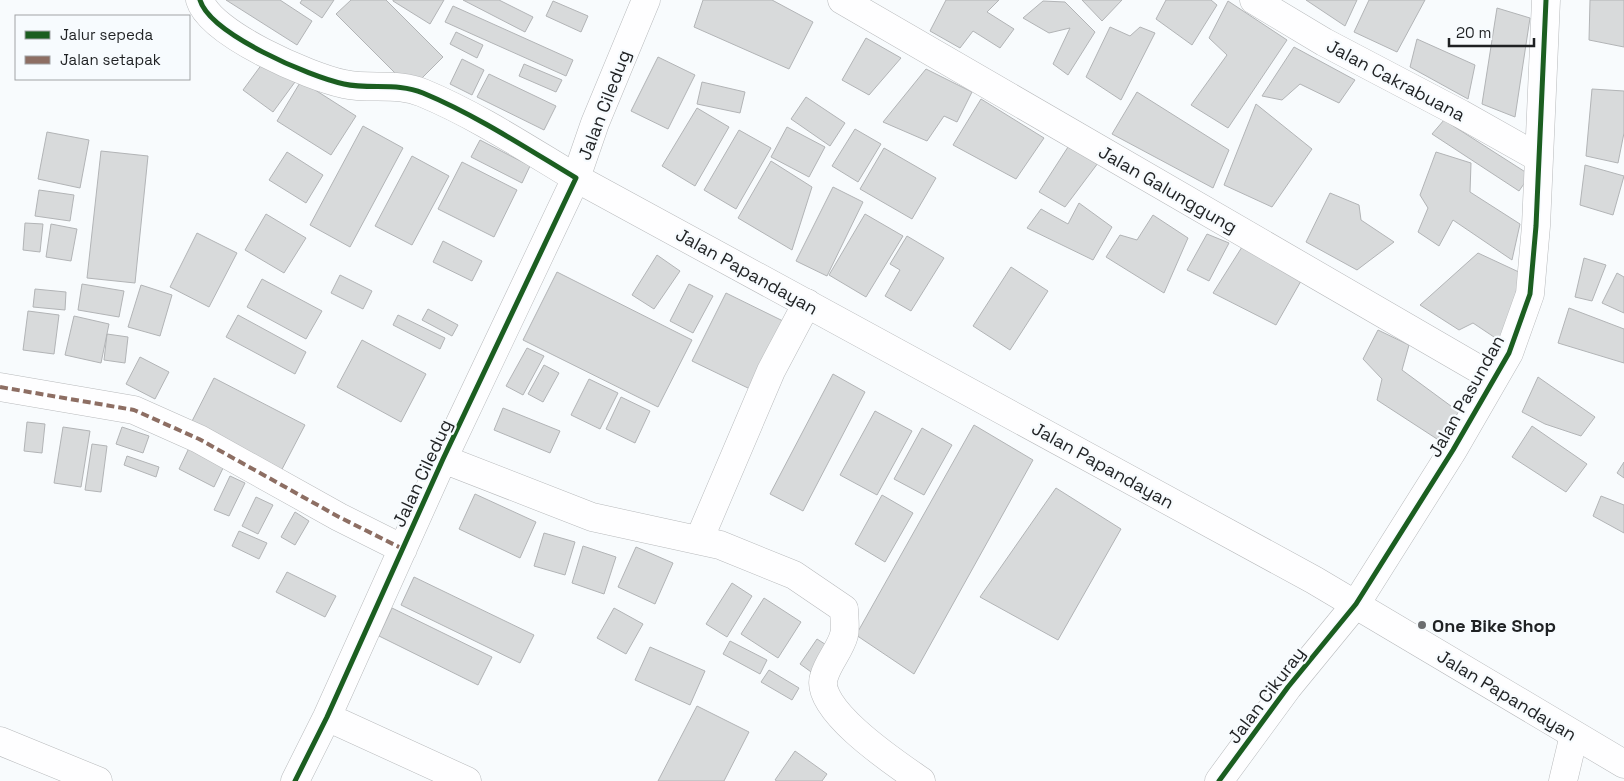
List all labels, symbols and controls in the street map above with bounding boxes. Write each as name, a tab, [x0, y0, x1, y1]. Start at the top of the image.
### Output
legend	[15, 15, 190, 80]
scale bar	[1449, 15, 1534, 47]
text: 20 m	[1456, 23, 1491, 42]
text: Jalur sepeda	[60, 25, 154, 44]
street label: Jalan Cakrabuana	[1323, 34, 1469, 126]
street label: Jalan Ciledug	[572, 47, 636, 163]
text: Jalan setapak	[60, 50, 161, 69]
street label: Jalan Galunggung	[1095, 140, 1241, 238]
street label: Jalan Papandayan	[672, 222, 822, 320]
street label: Jalan Pasundan	[1423, 331, 1509, 461]
street label: Jalan Ciledug	[387, 415, 457, 531]
street label: Jalan Papandayan	[1028, 416, 1178, 514]
place label: One Bike Shop	[1432, 614, 1556, 637]
marker: One Bike Shop	[1416, 619, 1428, 631]
street label: Jalan Cikuray	[1222, 642, 1310, 748]
street label: Jalan Papandayan	[1433, 644, 1581, 746]

